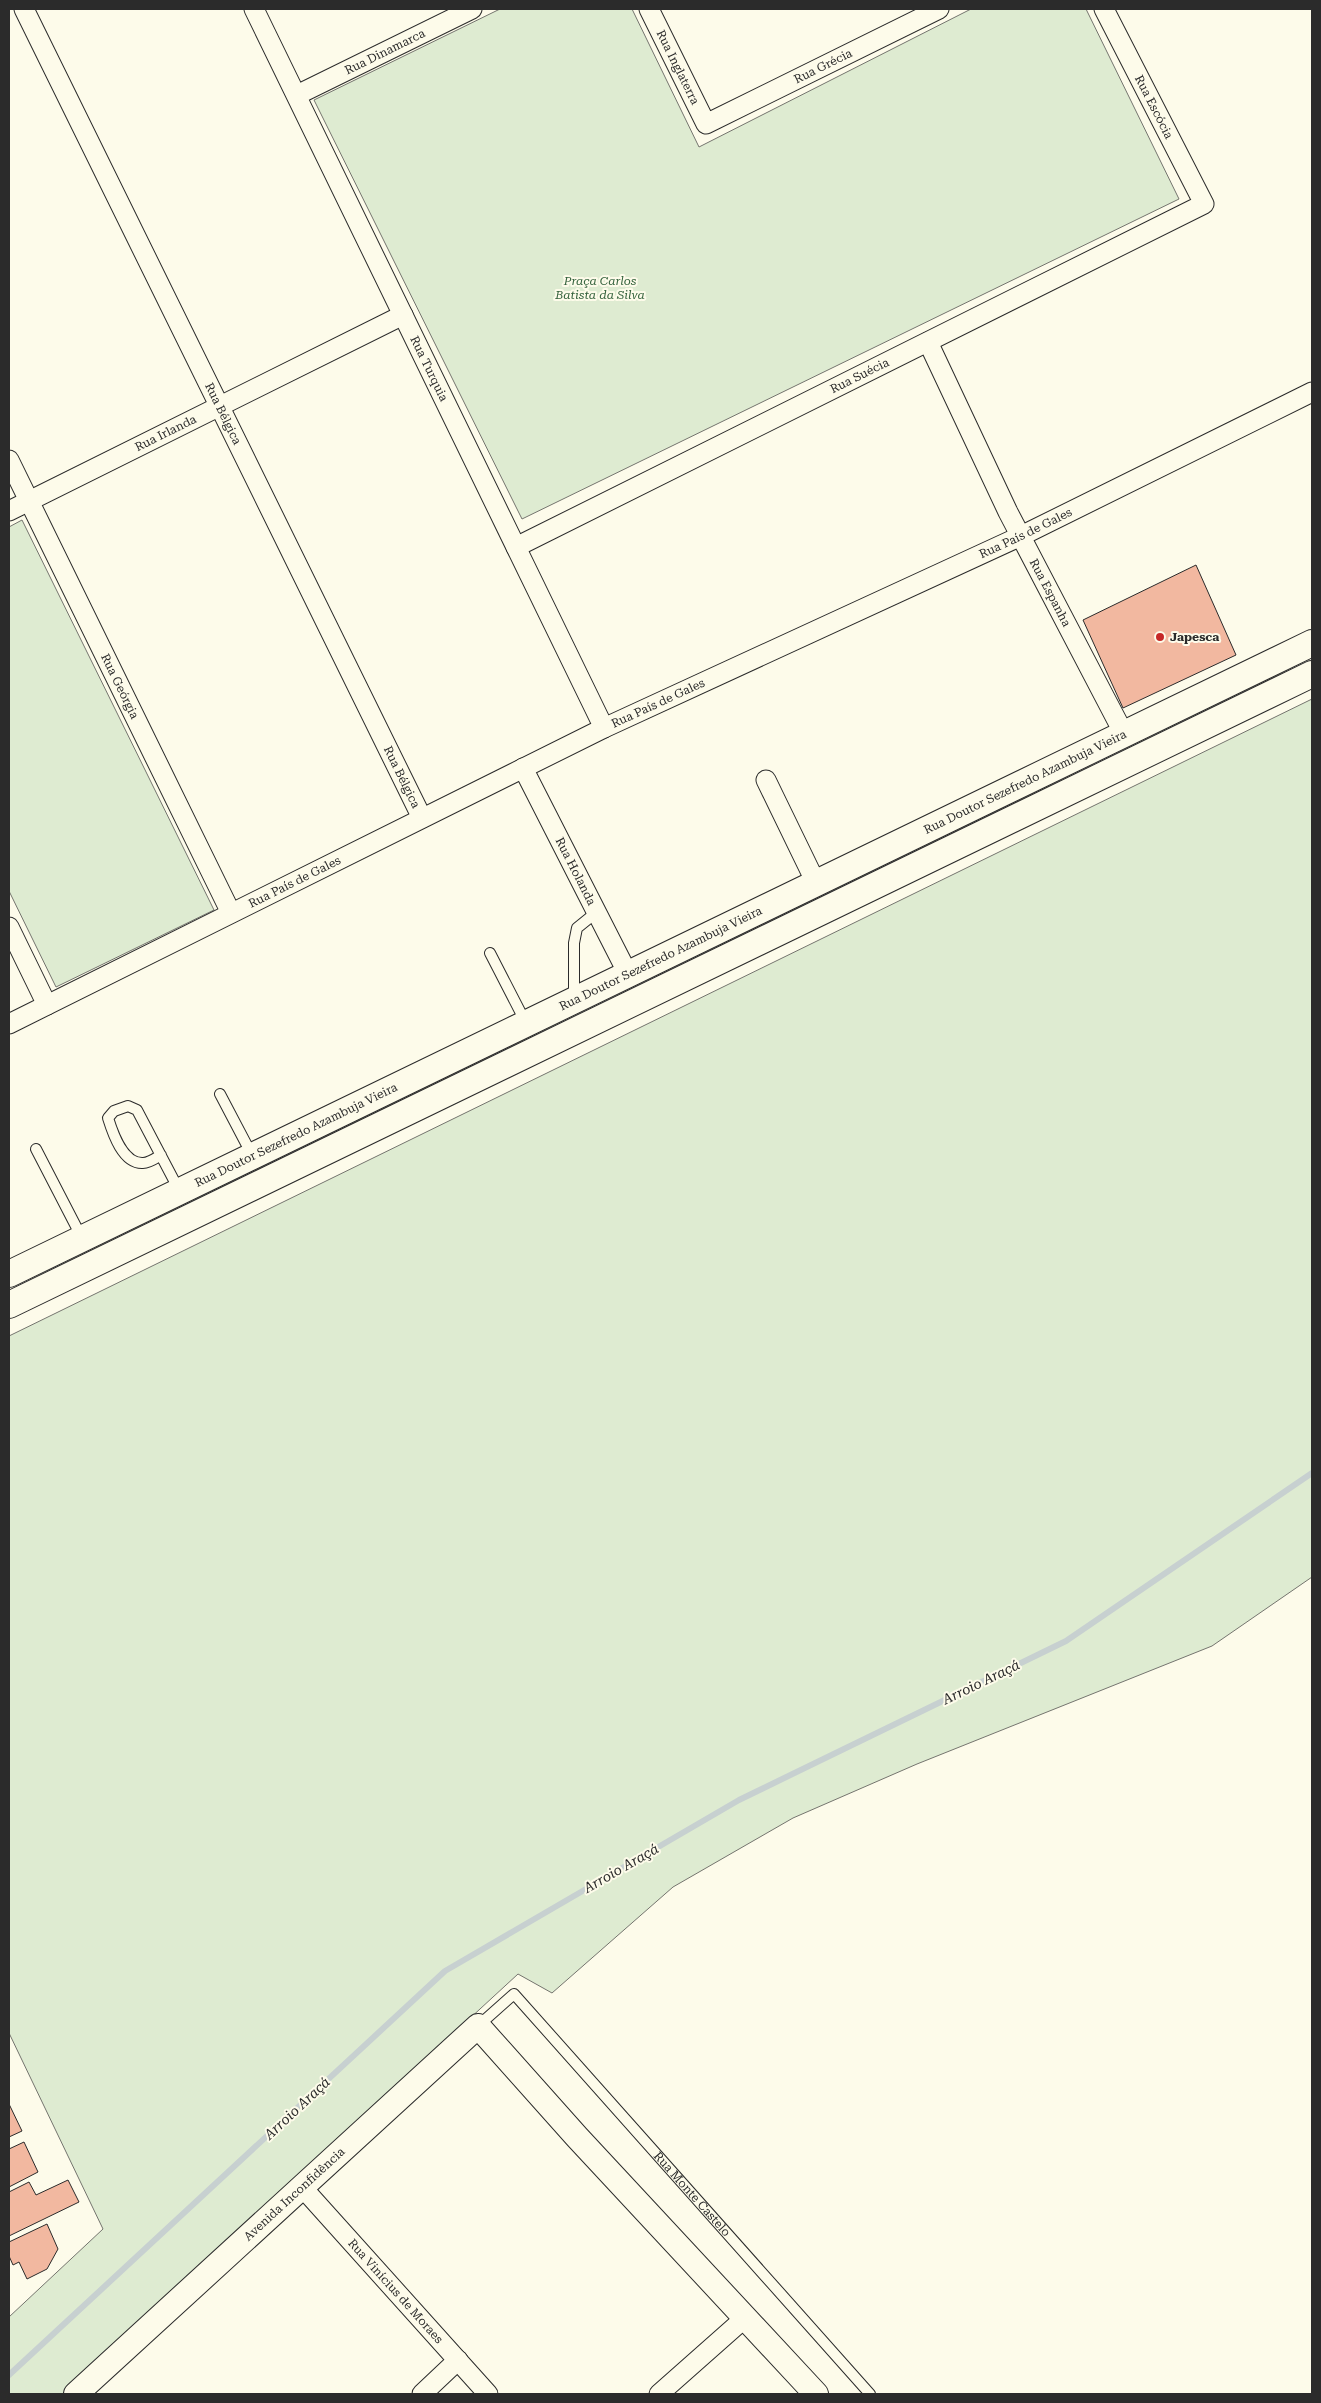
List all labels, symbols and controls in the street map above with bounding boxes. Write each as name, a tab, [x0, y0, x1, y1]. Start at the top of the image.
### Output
street label: Rua Dinamarca	[342, 26, 428, 77]
street label: Rua Inglaterra	[653, 28, 702, 107]
street label: Rua Grécia	[792, 46, 855, 86]
street label: Rua Escócia	[1132, 73, 1176, 142]
park label: Praça Carlos Batista da Silva	[554, 274, 645, 302]
street label: Rua Turquia	[407, 334, 451, 404]
street label: Rua Suécia	[828, 355, 892, 396]
street label: Rua Bélgica	[202, 380, 244, 447]
street label: Rua Irlanda	[133, 412, 199, 454]
street label: Rua País de Gales	[977, 505, 1074, 561]
street label: Rua Espanha	[1027, 556, 1074, 630]
place label: Japesca	[1170, 630, 1219, 644]
marker: Japesca	[1154, 631, 1166, 643]
street label: Rua Geórgia	[98, 651, 142, 722]
street label: Rua País de Gales	[609, 676, 707, 731]
street label: Rua Doutor Sezefredo Azambuja Vieira	[922, 727, 1129, 837]
street label: Rua Bélgica	[381, 744, 423, 811]
street label: Rua Holanda	[552, 835, 599, 908]
street label: Rua País de Gales	[246, 853, 343, 911]
street label: Rua Doutor Sezefredo Azambuja Vieira	[557, 903, 765, 1013]
street label: Rua Doutor Sezefredo Azambuja Vieira	[192, 1080, 400, 1190]
water label: Arroio Araçá	[939, 1656, 1022, 1708]
water label: Arroio Araçá	[580, 1840, 661, 1896]
water label: Arroio Araçá	[260, 2074, 333, 2143]
street label: Avenida Inconfidência	[241, 2144, 348, 2244]
street label: Rua Monte Castelo	[651, 2149, 733, 2239]
street label: Rua Vinícius de Moraes	[345, 2236, 446, 2346]

